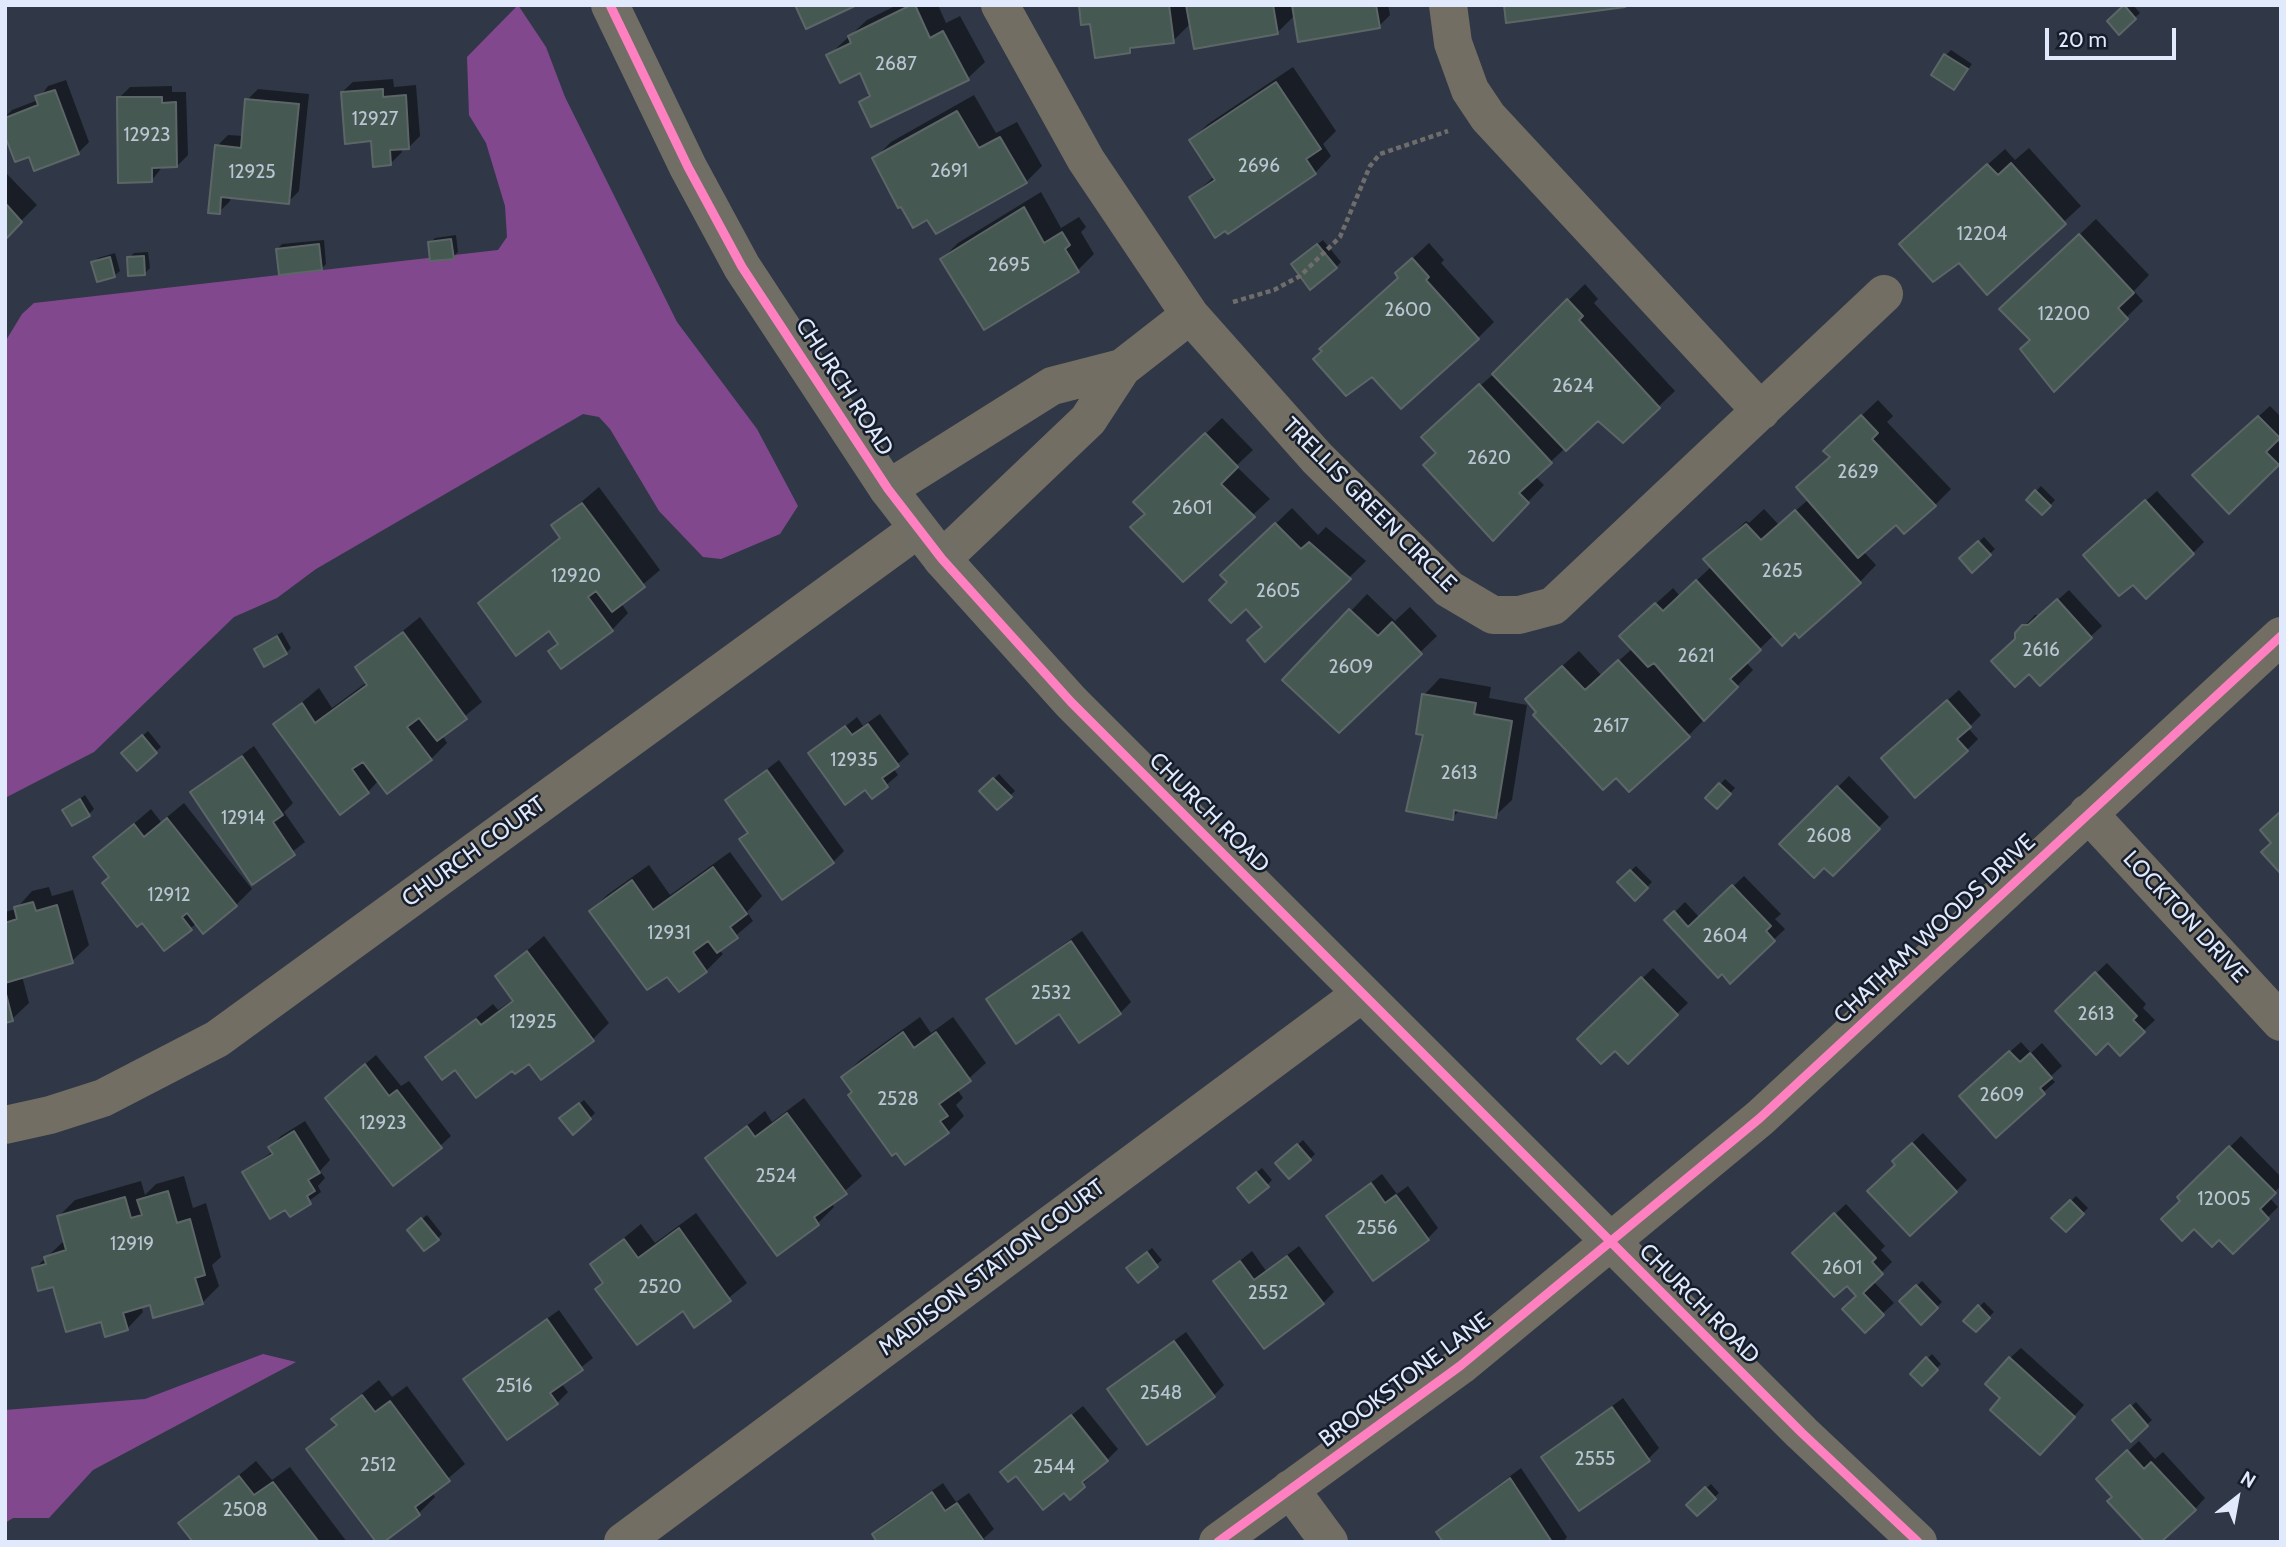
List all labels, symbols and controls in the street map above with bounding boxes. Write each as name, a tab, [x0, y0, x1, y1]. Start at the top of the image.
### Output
scale bar	[2048, 14, 2179, 58]
text: 20 m	[2058, 27, 2107, 52]
house number: 2687	[875, 53, 917, 75]
house number: 12927	[352, 108, 398, 130]
house number: 12923	[123, 124, 171, 146]
house number: 2696	[1238, 155, 1280, 177]
house number: 2691	[930, 160, 968, 182]
house number: 12925	[228, 161, 276, 183]
house number: 12204	[1957, 223, 2007, 245]
house number: 2695	[988, 254, 1030, 276]
house number: 2600	[1384, 299, 1432, 321]
house number: 12200	[2038, 303, 2090, 325]
street label: CHURCH ROAD	[789, 313, 899, 461]
house number: 2624	[1552, 375, 1594, 397]
street label: TRELLIS GREEN CIRCLE	[1276, 412, 1462, 598]
house number: 2620	[1467, 447, 1511, 469]
house number: 2629	[1837, 461, 1879, 483]
house number: 2601	[1172, 497, 1212, 519]
house number: 2625	[1762, 560, 1802, 582]
house number: 12920	[551, 565, 601, 587]
house number: 2605	[1256, 580, 1300, 602]
house number: 2616	[2022, 639, 2060, 661]
house number: 2621	[1678, 645, 1714, 667]
house number: 2609	[1329, 656, 1373, 678]
house number: 2617	[1593, 715, 1629, 737]
street label: CHURCH ROAD	[1143, 747, 1275, 879]
house number: 12935	[830, 749, 878, 771]
house number: 2613	[1440, 762, 1478, 784]
street label: CHURCH COURT	[397, 791, 551, 913]
house number: 12914	[221, 807, 265, 829]
house number: 2608	[1806, 825, 1852, 847]
street label: CHATHAM WOODS DRIVE	[1829, 828, 2041, 1030]
street label: LOCKTON DRIVE	[2117, 845, 2253, 989]
house number: 12912	[147, 884, 191, 906]
house number: 12931	[647, 922, 691, 944]
house number: 2604	[1703, 925, 1747, 947]
house number: 2532	[1031, 982, 1071, 1004]
house number: 2613	[2077, 1003, 2115, 1025]
house number: 12925	[509, 1011, 557, 1033]
house number: 2609	[1980, 1084, 2024, 1106]
house number: 2528	[877, 1088, 919, 1110]
house number: 12923	[359, 1112, 407, 1134]
house number: 2524	[755, 1165, 797, 1187]
street label: MADISON STATION COURT	[873, 1174, 1111, 1362]
house number: 12005	[2198, 1188, 2250, 1210]
house number: 2556	[1356, 1217, 1398, 1239]
house number: 12919	[110, 1233, 154, 1255]
street label: CHURCH ROAD	[1633, 1238, 1765, 1370]
house number: 2601	[1822, 1257, 1862, 1279]
house number: 2520	[638, 1276, 682, 1298]
house number: 2552	[1248, 1282, 1288, 1304]
street label: BROOKSTONE LANE	[1314, 1307, 1496, 1453]
house number: 2516	[495, 1375, 533, 1397]
house number: 2548	[1140, 1382, 1182, 1404]
house number: 2555	[1575, 1448, 1615, 1470]
house number: 2512	[360, 1454, 396, 1476]
house number: 2544	[1033, 1456, 1075, 1478]
north arrow	[2202, 1463, 2272, 1533]
text: N	[2236, 1466, 2260, 1493]
house number: 2508	[222, 1499, 268, 1521]

